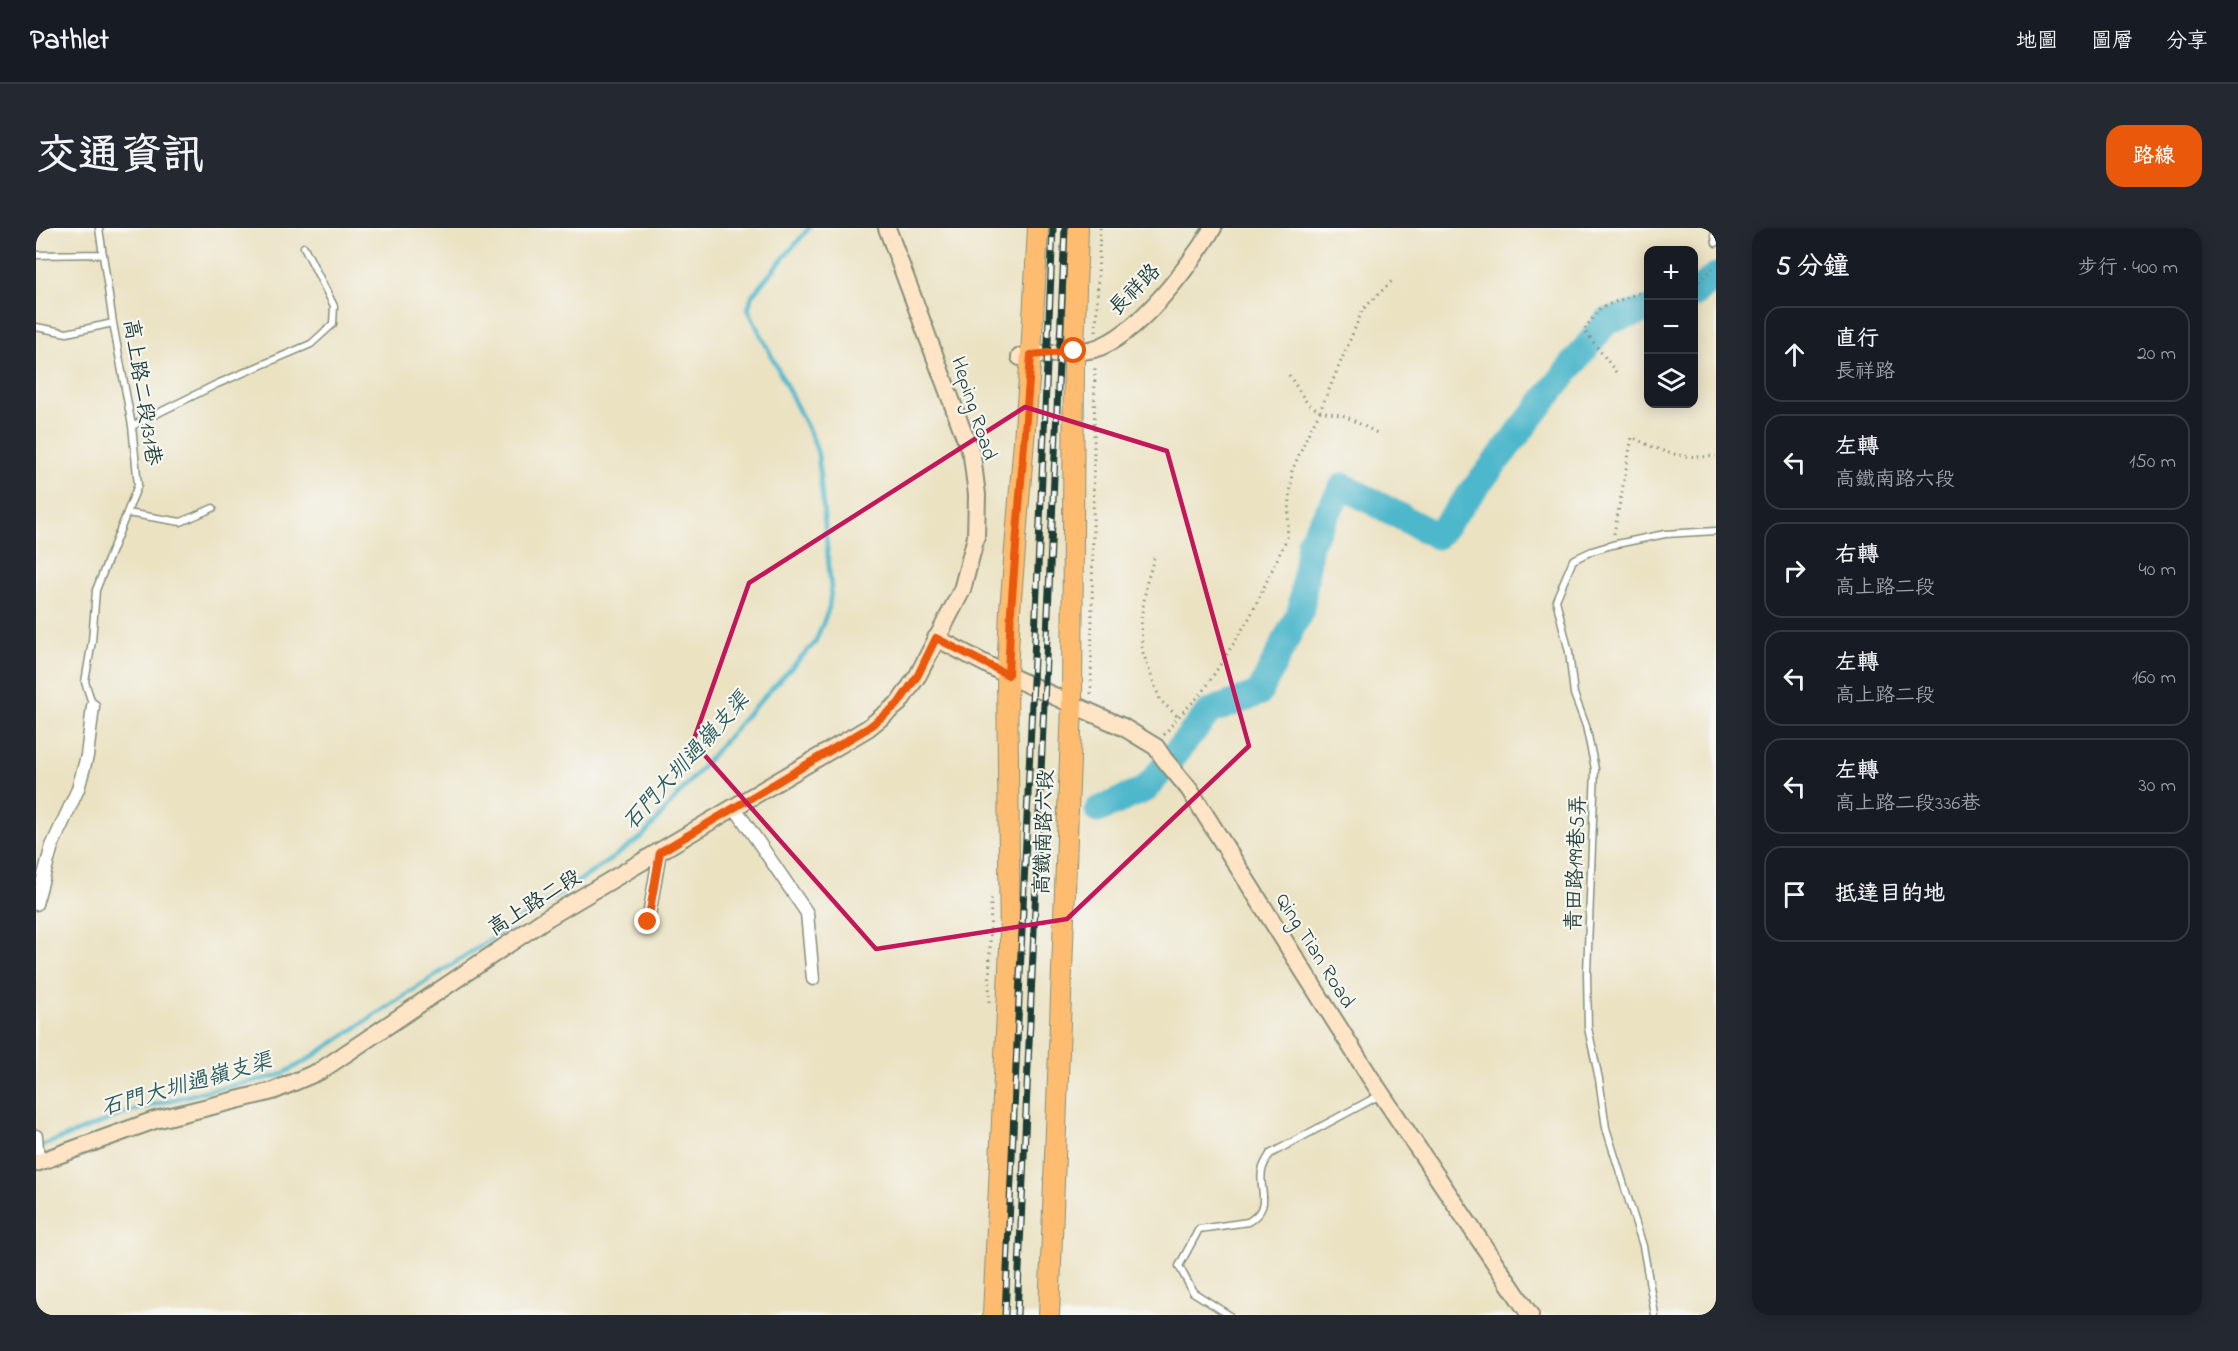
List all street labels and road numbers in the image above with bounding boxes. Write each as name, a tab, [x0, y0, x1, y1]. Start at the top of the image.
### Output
street label: 長祥路	[1103, 258, 1168, 323]
street label: 高上路二段131巷	[115, 317, 167, 468]
street label: Heping Road	[940, 353, 1004, 465]
street label: 高鐵南路六段	[1028, 769, 1062, 896]
street label: 青田路199巷5弄	[1560, 794, 1594, 932]
street label: 高上路二段	[483, 863, 588, 944]
street label: Qing Tian Road	[1265, 888, 1362, 1016]

